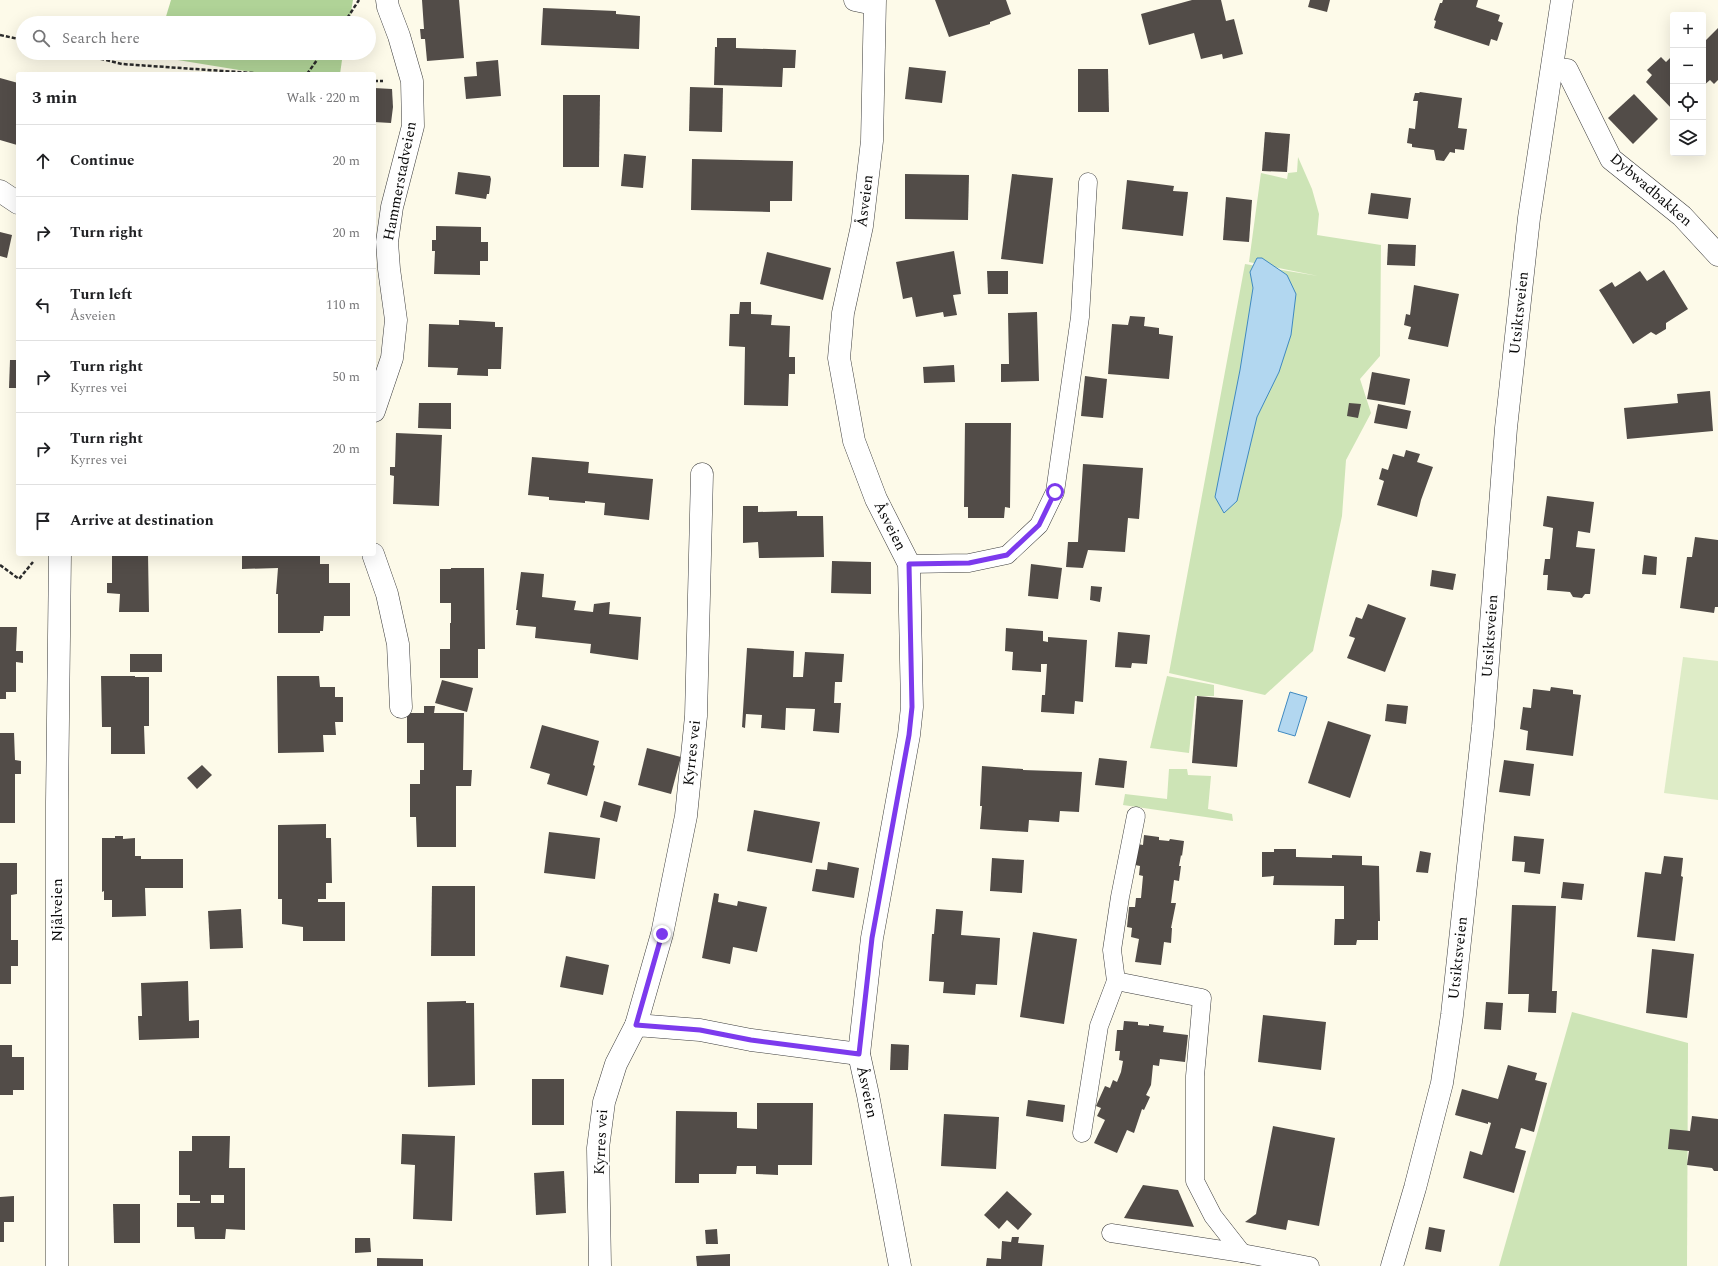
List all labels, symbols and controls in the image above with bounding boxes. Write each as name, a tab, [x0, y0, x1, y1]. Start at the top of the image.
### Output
map controls	[1670, 12, 1706, 156]
button: +	[1670, 12, 1706, 48]
search box	[16, 16, 376, 60]
icon: search	[30, 27, 52, 49]
text: Search here	[62, 27, 140, 50]
button: −	[1670, 48, 1706, 84]
button: locate	[1670, 84, 1706, 120]
text: 3 min	[32, 85, 77, 111]
text: Walk · 220 m	[286, 88, 360, 108]
street label: Hammerstadveien	[377, 119, 423, 243]
button: layers	[1670, 120, 1706, 156]
street label: Dybwadbakken	[1605, 148, 1697, 232]
text: Continue	[70, 149, 135, 172]
icon: ahead	[32, 150, 54, 172]
text: 20 m	[333, 151, 360, 171]
street label: Åsveien	[850, 173, 880, 229]
text: Turn right	[70, 221, 143, 244]
icon: right	[32, 222, 54, 244]
text: 20 m	[333, 223, 360, 243]
street label: Utsiktsveien	[1503, 270, 1535, 356]
text: Turn left	[70, 283, 132, 306]
icon: left	[32, 294, 54, 316]
text: 110 m	[326, 295, 360, 315]
text: Åsveien	[70, 306, 116, 326]
text: Turn right	[70, 355, 143, 378]
icon: right	[32, 366, 54, 388]
text: 50 m	[333, 367, 360, 387]
text: Kyrres vei	[70, 378, 127, 398]
text: Turn right	[70, 427, 143, 450]
icon: right	[32, 438, 54, 460]
text: 20 m	[333, 439, 360, 459]
text: Kyrres vei	[70, 450, 127, 470]
route start	[1046, 483, 1064, 501]
street label: Åsveien	[868, 497, 912, 555]
text: Arrive at destination	[70, 509, 214, 532]
icon: arrive	[32, 510, 54, 532]
street label: Utsiktsveien	[1476, 593, 1504, 678]
street label: Kyrres vei	[677, 719, 707, 787]
street label: Njålveien	[46, 878, 69, 942]
street label: Utsiktsveien	[1442, 915, 1474, 1001]
route end	[653, 925, 671, 943]
street label: Åsveien	[850, 1064, 884, 1120]
street label: Kyrres vei	[588, 1108, 614, 1176]

